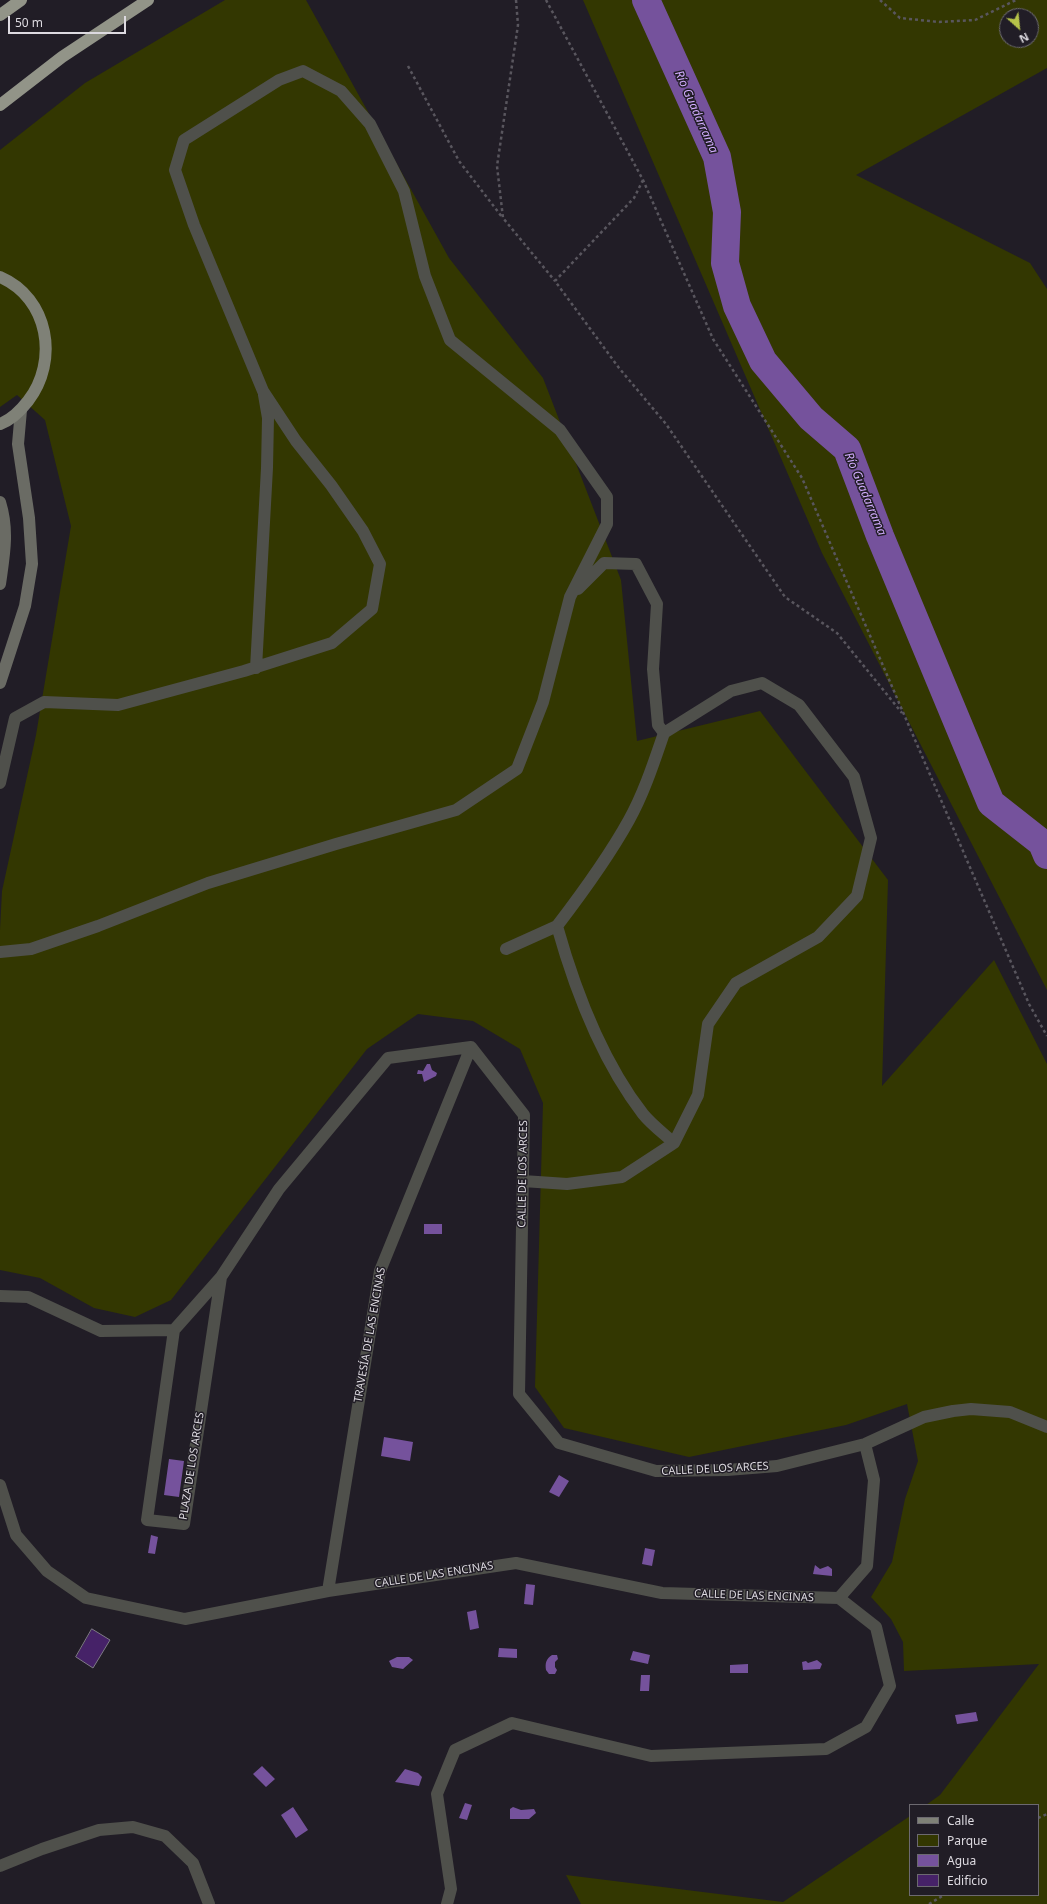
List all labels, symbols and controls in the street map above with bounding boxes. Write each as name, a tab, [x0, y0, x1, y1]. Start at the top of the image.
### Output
scale bar	[10, 8, 128, 34]
north arrow	[999, 8, 1039, 48]
text: 50 m	[15, 14, 43, 31]
text: N	[1017, 30, 1032, 47]
water label: Río Guadarrama	[671, 68, 721, 156]
water label: Río Guadarrama	[841, 450, 889, 538]
street label: CALLE DE LOS ARCES	[515, 1120, 531, 1228]
street label: TRAVESÍA DE LAS ENCINAS	[352, 1266, 388, 1404]
street label: PLAZA DE LOS ARCES	[177, 1411, 207, 1521]
street label: CALLE DE LOS ARCES	[661, 1460, 769, 1478]
street label: CALLE DE LAS ENCINAS	[374, 1559, 494, 1591]
street label: CALLE DE LAS ENCINAS	[694, 1587, 814, 1605]
legend	[909, 1804, 1039, 1896]
text: Calle	[947, 1812, 974, 1829]
text: Parque	[947, 1832, 987, 1849]
text: Agua	[947, 1852, 976, 1869]
text: Edificio	[947, 1872, 988, 1889]

